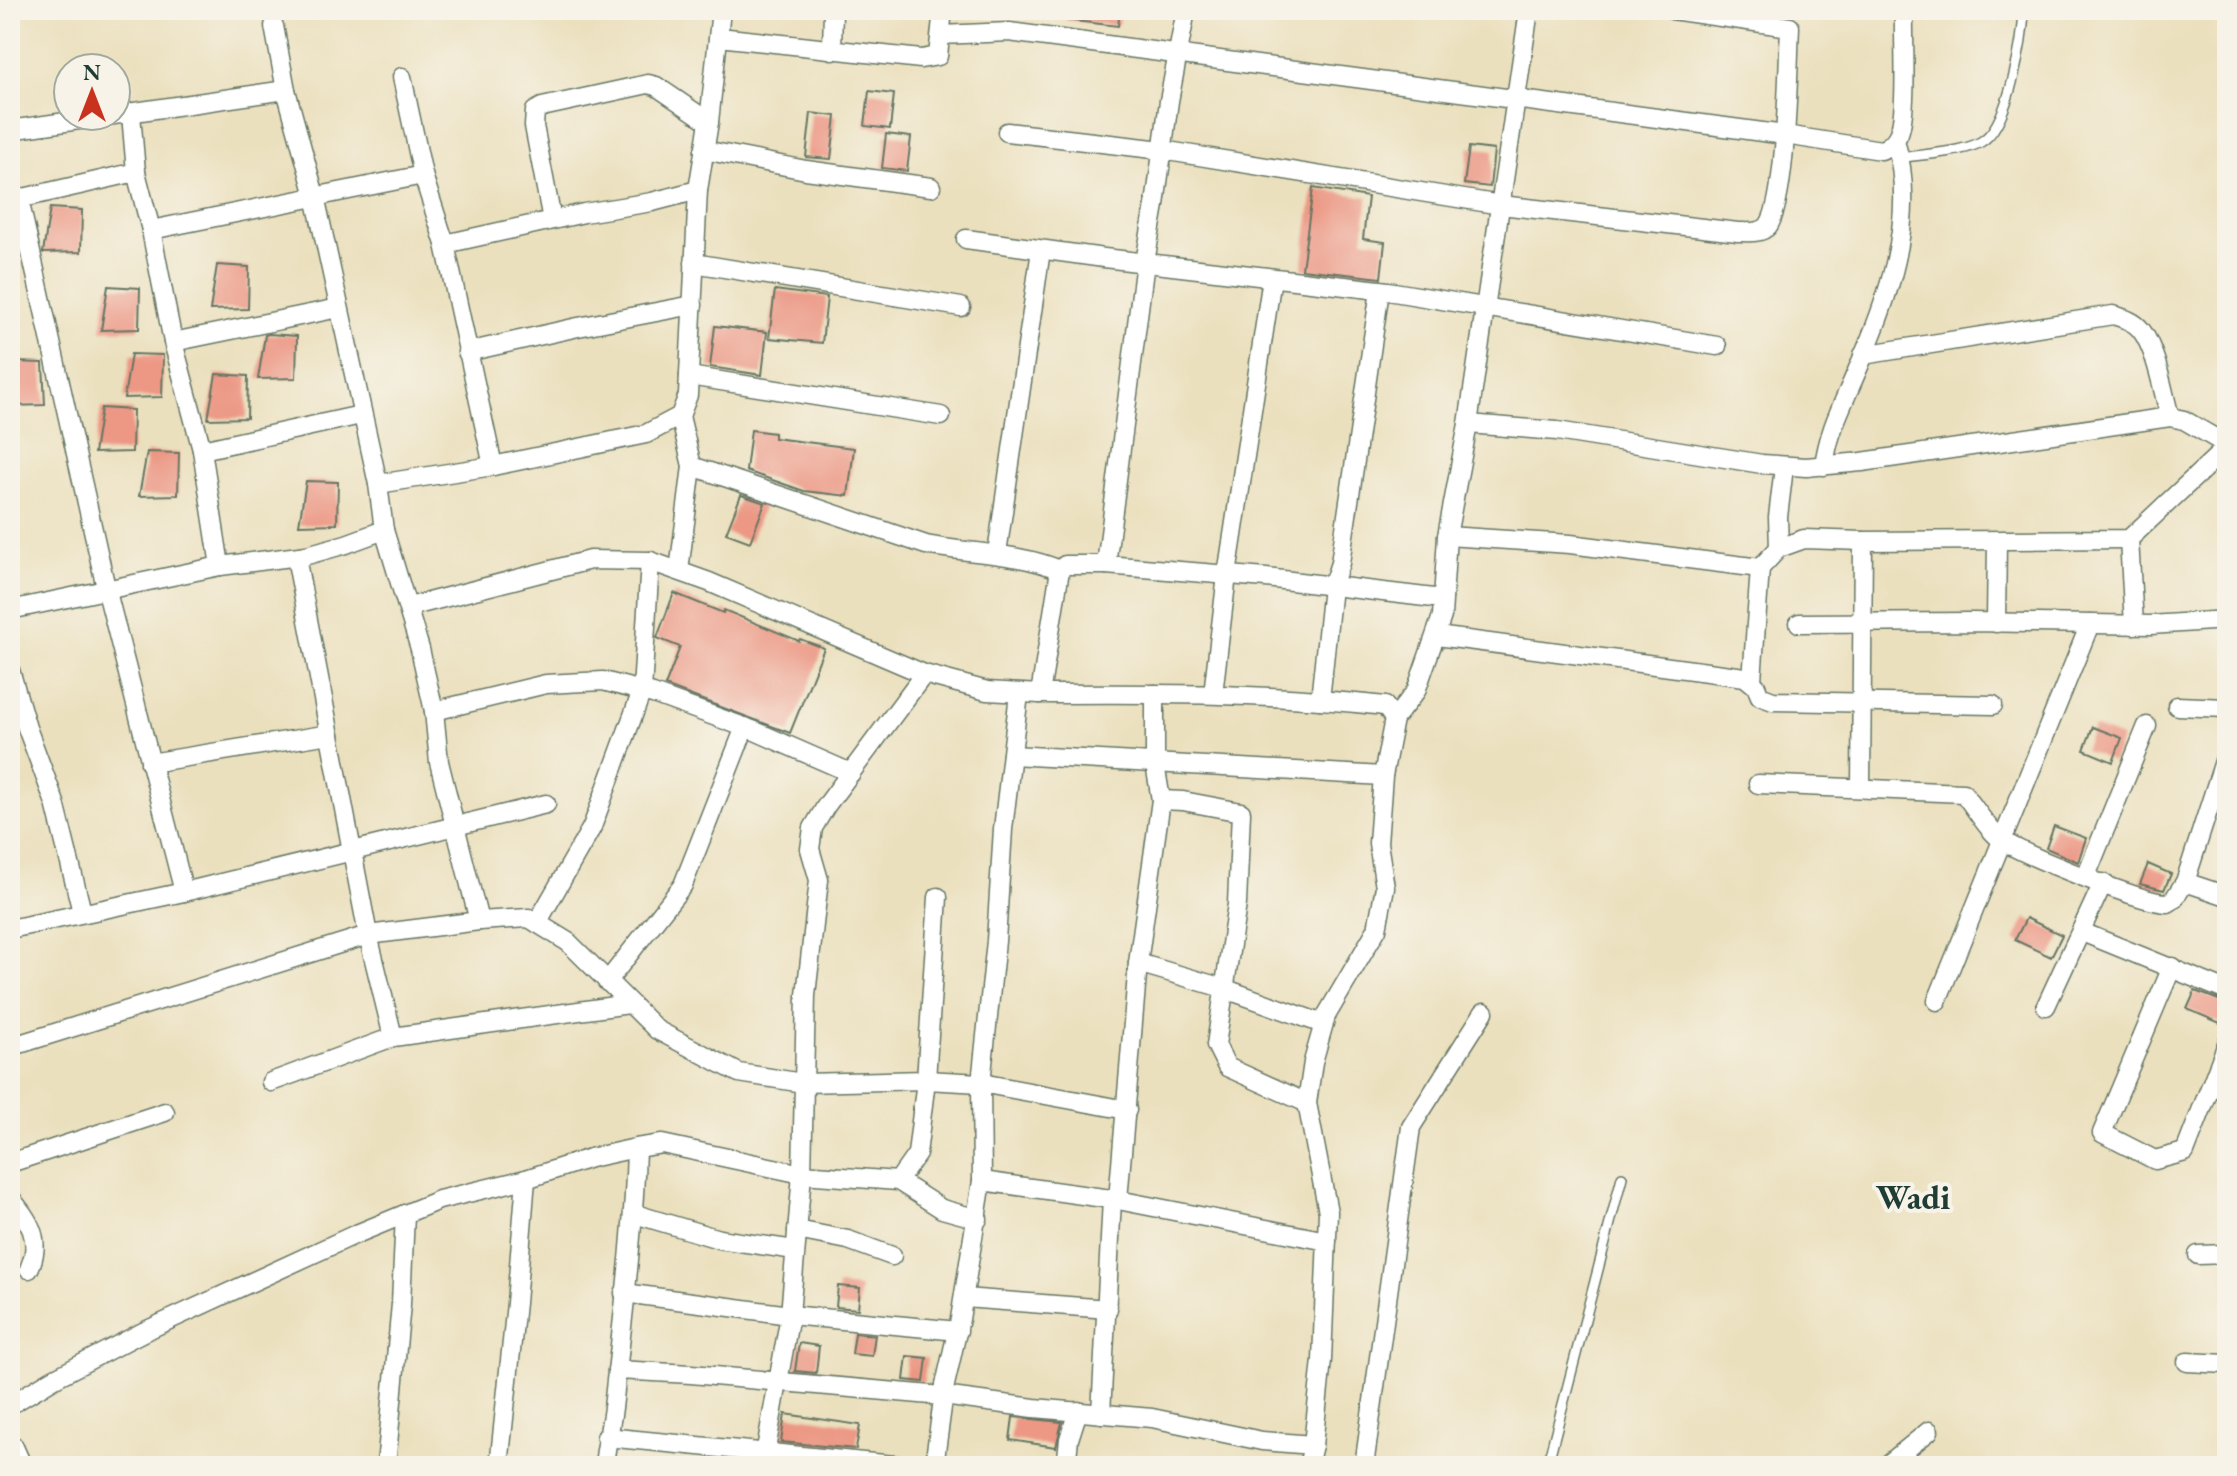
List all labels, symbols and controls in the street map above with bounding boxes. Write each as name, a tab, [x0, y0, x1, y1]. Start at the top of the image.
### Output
north arrow	[52, 52, 132, 132]
text: N	[83, 58, 101, 87]
district label: Wadi	[1876, 1175, 1950, 1219]

